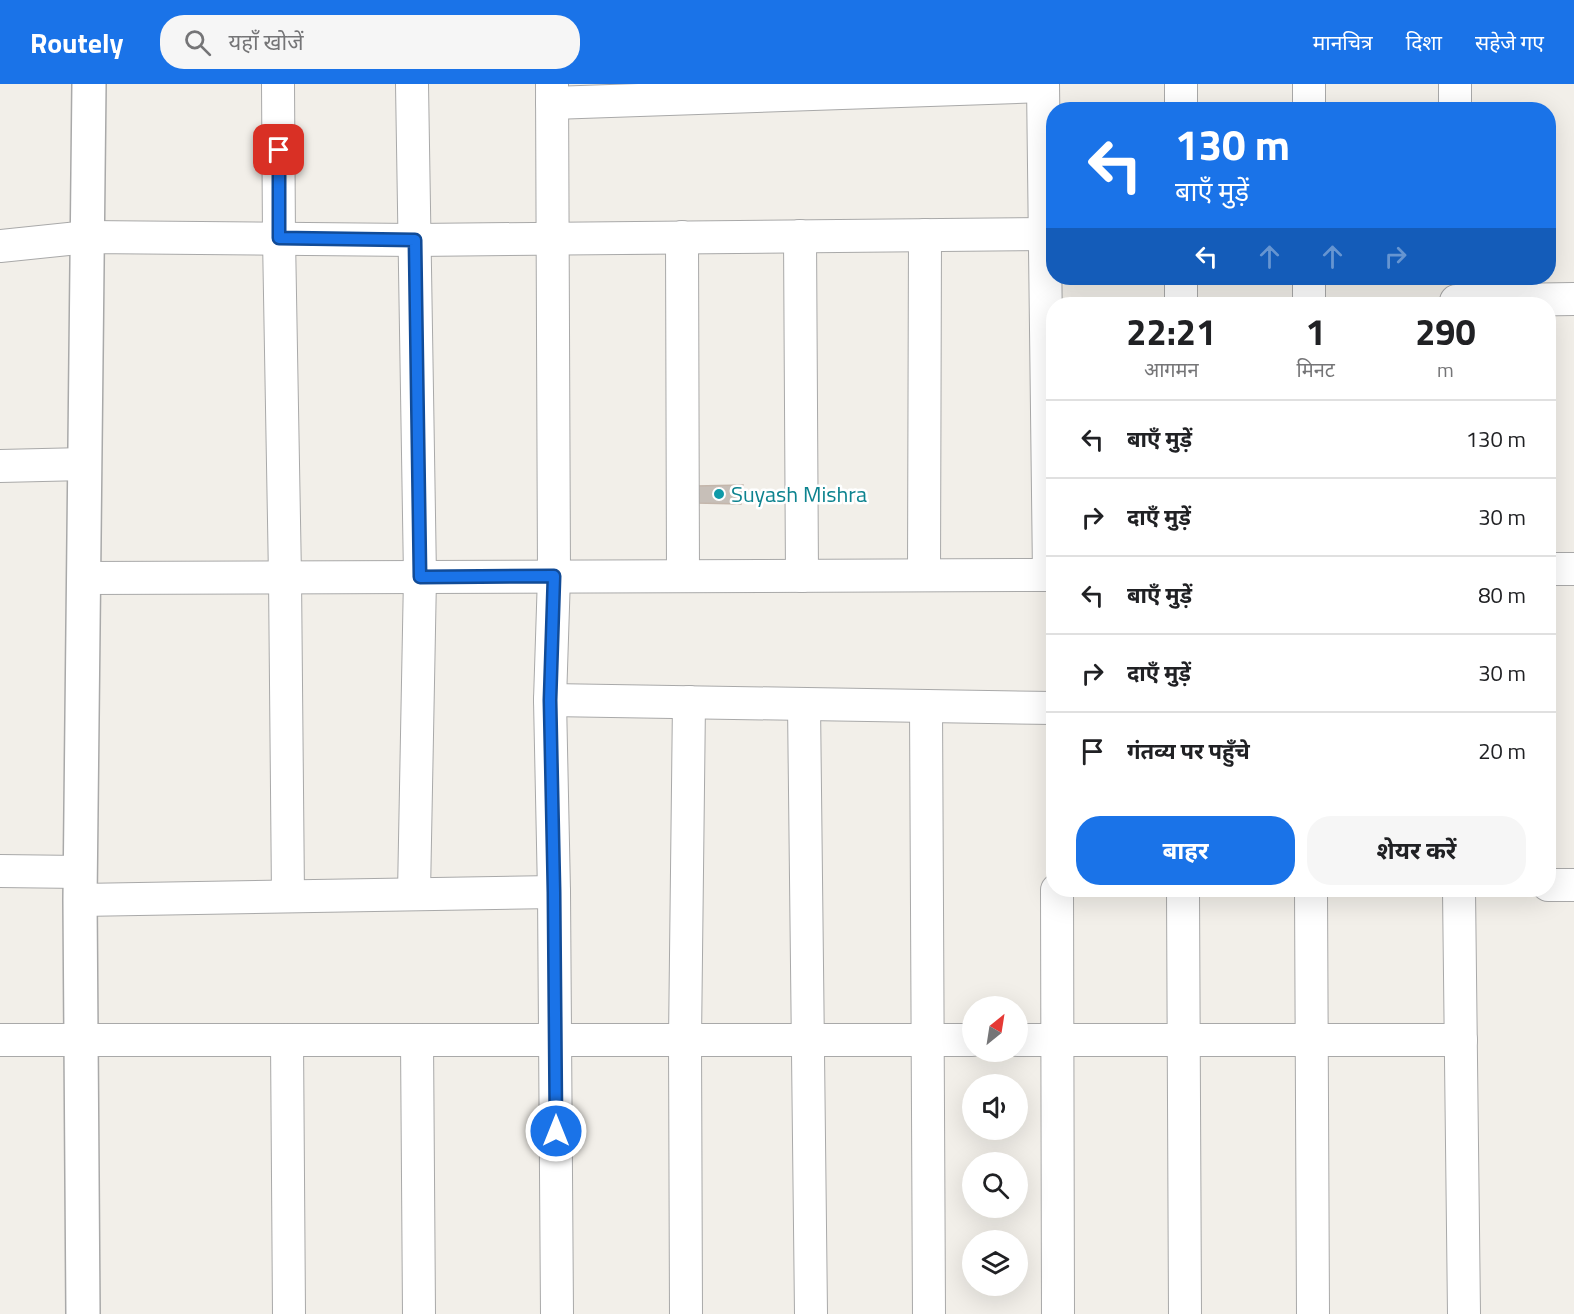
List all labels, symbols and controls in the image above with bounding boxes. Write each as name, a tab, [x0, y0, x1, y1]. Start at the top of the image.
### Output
search box	[160, 15, 580, 69]
text: Routely	[30, 21, 124, 64]
text: यहाँ खोजें	[229, 25, 304, 59]
icon: search	[181, 26, 214, 59]
text: मानचित्र	[1313, 26, 1373, 58]
text: दिशा	[1406, 26, 1442, 58]
text: सहेजे गए	[1475, 26, 1544, 58]
text: 130 m	[1175, 112, 1290, 176]
pin	[253, 124, 304, 175]
icon: left	[1076, 126, 1154, 204]
icon: arrive	[262, 133, 295, 166]
text: बाएँ मुड़ें	[1175, 170, 1249, 211]
icon: left	[1190, 240, 1223, 273]
icon: ahead	[1253, 240, 1286, 273]
icon: ahead	[1316, 240, 1349, 273]
icon: right	[1379, 240, 1412, 273]
text: 22:21	[1126, 304, 1216, 359]
text: 1	[1306, 304, 1326, 359]
text: 290	[1415, 304, 1476, 359]
text: आगमन	[1144, 354, 1199, 385]
text: मिनट	[1297, 354, 1335, 385]
text: m	[1437, 354, 1454, 385]
text: बाएँ मुड़ें	[1127, 422, 1192, 456]
text: 130 m	[1466, 422, 1526, 456]
icon: left	[1076, 423, 1109, 456]
place label: Suyash Mishra	[731, 477, 867, 511]
marker: Suyash Mishra	[712, 487, 726, 501]
text: दाएँ मुड़ें	[1127, 500, 1191, 534]
text: 30 m	[1478, 500, 1526, 534]
icon: right	[1076, 501, 1109, 534]
text: बाएँ मुड़ें	[1127, 578, 1192, 612]
text: 80 m	[1478, 578, 1526, 612]
icon: left	[1076, 579, 1109, 612]
text: दाएँ मुड़ें	[1127, 656, 1191, 690]
text: 30 m	[1478, 656, 1526, 690]
icon: right	[1076, 657, 1109, 690]
text: गंतव्य पर पहुँचे	[1127, 734, 1250, 768]
text: 20 m	[1478, 734, 1526, 768]
icon: arrive	[1076, 735, 1109, 768]
button: बाहर	[1076, 816, 1295, 885]
button: शेयर करें	[1307, 816, 1526, 885]
north arrow	[962, 996, 1028, 1062]
map controls	[962, 996, 1028, 1296]
button: sound	[962, 1074, 1028, 1140]
position arrow	[524, 1099, 588, 1163]
button: search	[962, 1152, 1028, 1218]
button: layers	[962, 1230, 1028, 1296]

